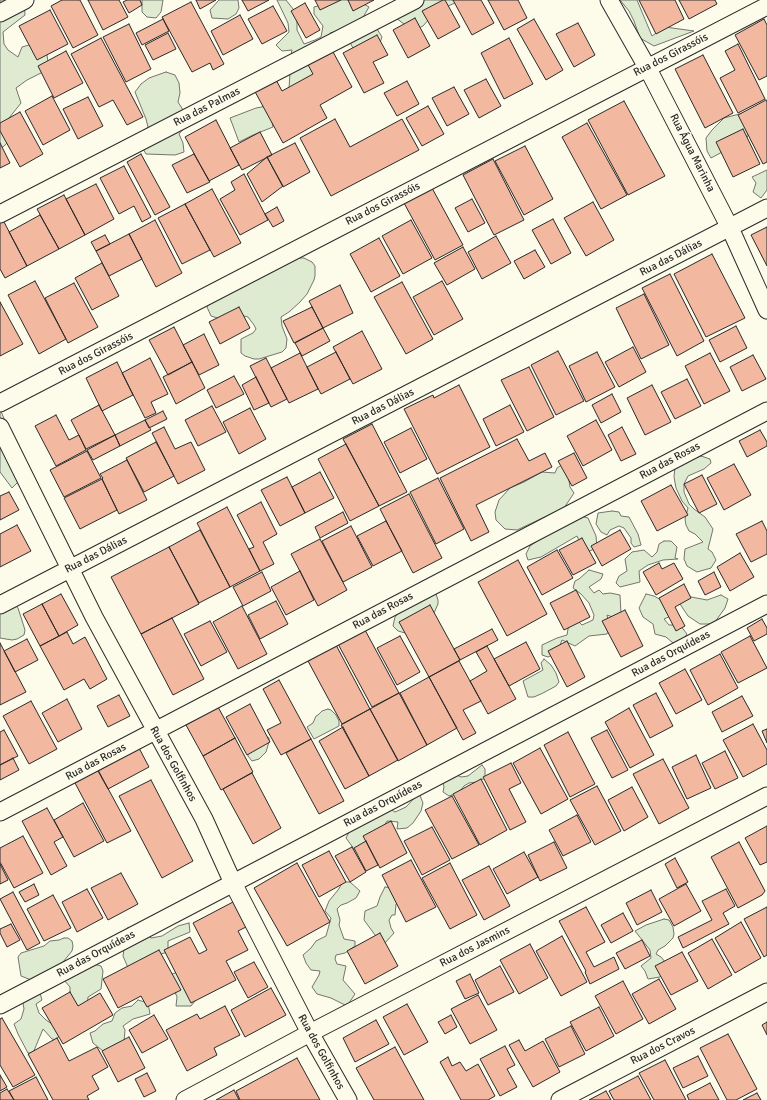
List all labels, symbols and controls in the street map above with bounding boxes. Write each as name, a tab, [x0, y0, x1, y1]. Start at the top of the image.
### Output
street label: Rua dos Girassóis	[632, 31, 710, 79]
street label: Rua das Palmas	[171, 85, 243, 129]
street label: Rua Água Marinha	[667, 112, 717, 194]
street label: Rua dos Girassóis	[344, 180, 422, 228]
street label: Rua das Dálias	[638, 237, 704, 279]
street label: Rua dos Girassóis	[57, 330, 135, 378]
street label: Rua das Dálias	[350, 386, 416, 428]
street label: Rua das Rosas	[638, 440, 702, 482]
street label: Rua das Dálias	[63, 534, 129, 576]
street label: Rua das Rosas	[351, 590, 415, 632]
street label: Rua das Orquídeas	[630, 628, 712, 680]
street label: Rua dos Golfinhos	[147, 724, 199, 804]
street label: Rua das Rosas	[64, 741, 128, 783]
street label: Rua das Orquídeas	[342, 778, 424, 830]
street label: Rua dos Jasmins	[438, 924, 512, 970]
street label: Rua das Orquídeas	[55, 928, 137, 980]
street label: Rua dos Golfinhos	[295, 1012, 347, 1092]
street label: Rua dos Cravos	[629, 1024, 697, 1068]

